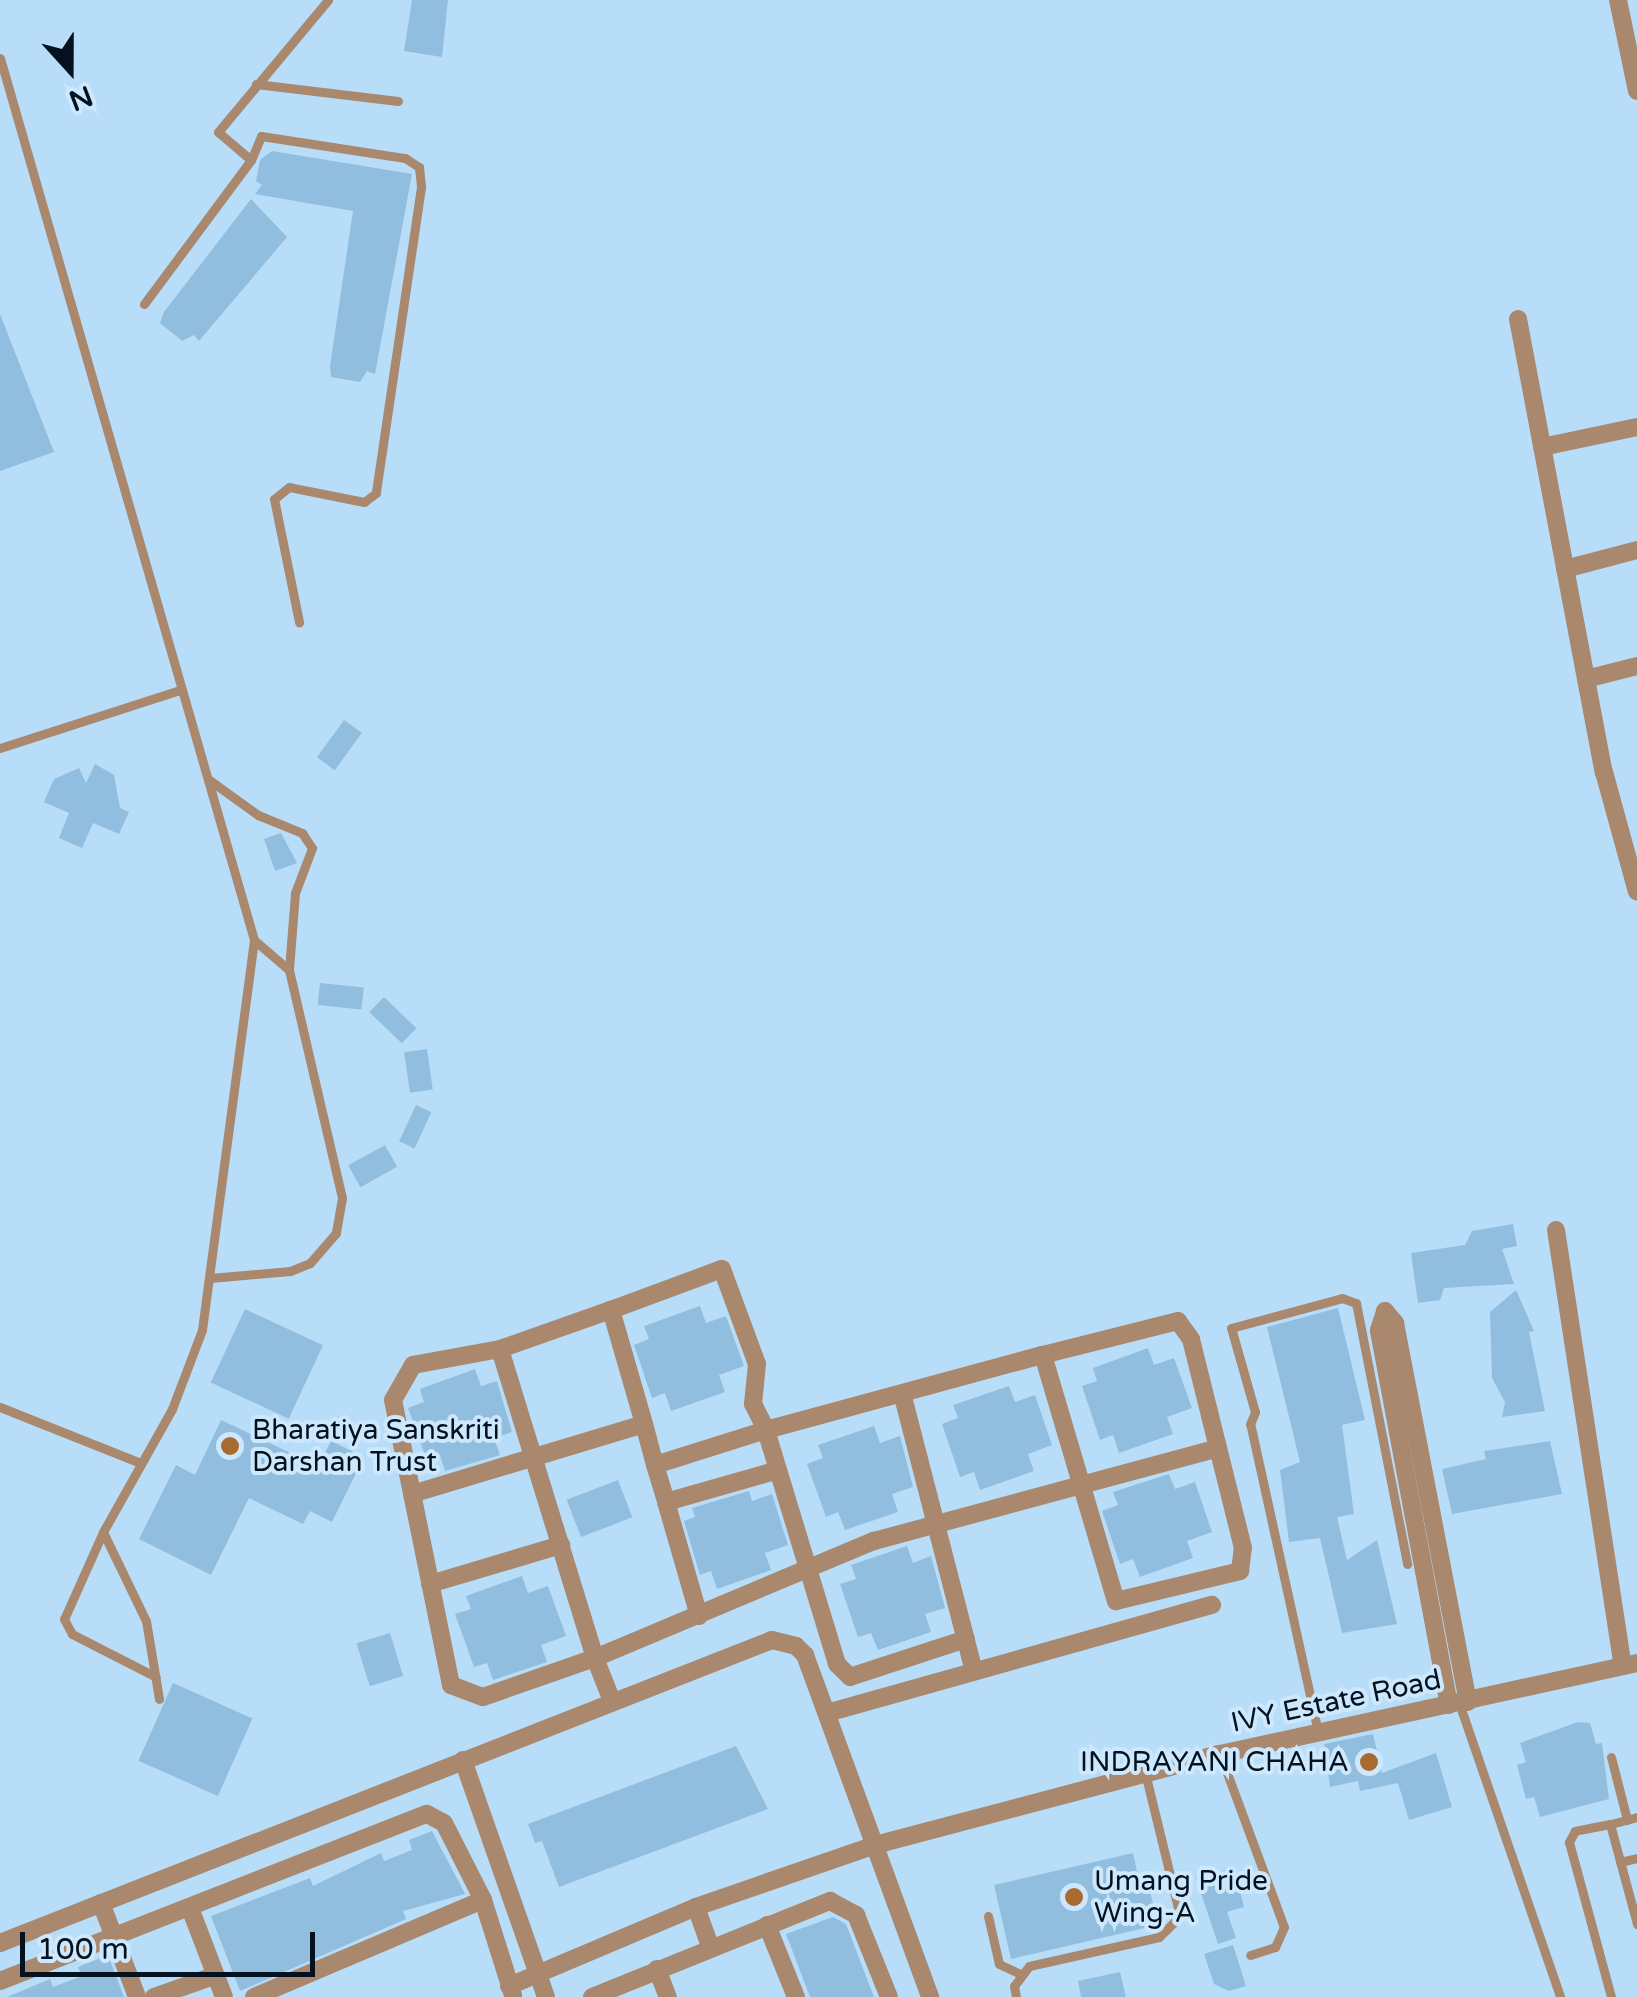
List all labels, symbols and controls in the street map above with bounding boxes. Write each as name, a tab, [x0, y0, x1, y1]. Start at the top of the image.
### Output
north arrow	[20, 20, 120, 120]
text: N	[64, 78, 97, 118]
place label: Bharatiya Sanskriti Darshan Trust	[252, 1413, 500, 1479]
marker: Bharatiya Sanskriti Darshan Trust	[217, 1433, 243, 1459]
street label: IVY Estate Road	[1228, 1662, 1444, 1740]
place label: INDRAYANI CHAHA	[1080, 1745, 1349, 1779]
marker: INDRAYANI CHAHA	[1358, 1751, 1380, 1773]
place label: Umang Pride Wing-A	[1094, 1864, 1268, 1930]
marker: Umang Pride Wing-A	[1063, 1886, 1085, 1908]
scale bar	[25, 1912, 320, 1974]
text: 100 m	[37, 1931, 129, 1968]

